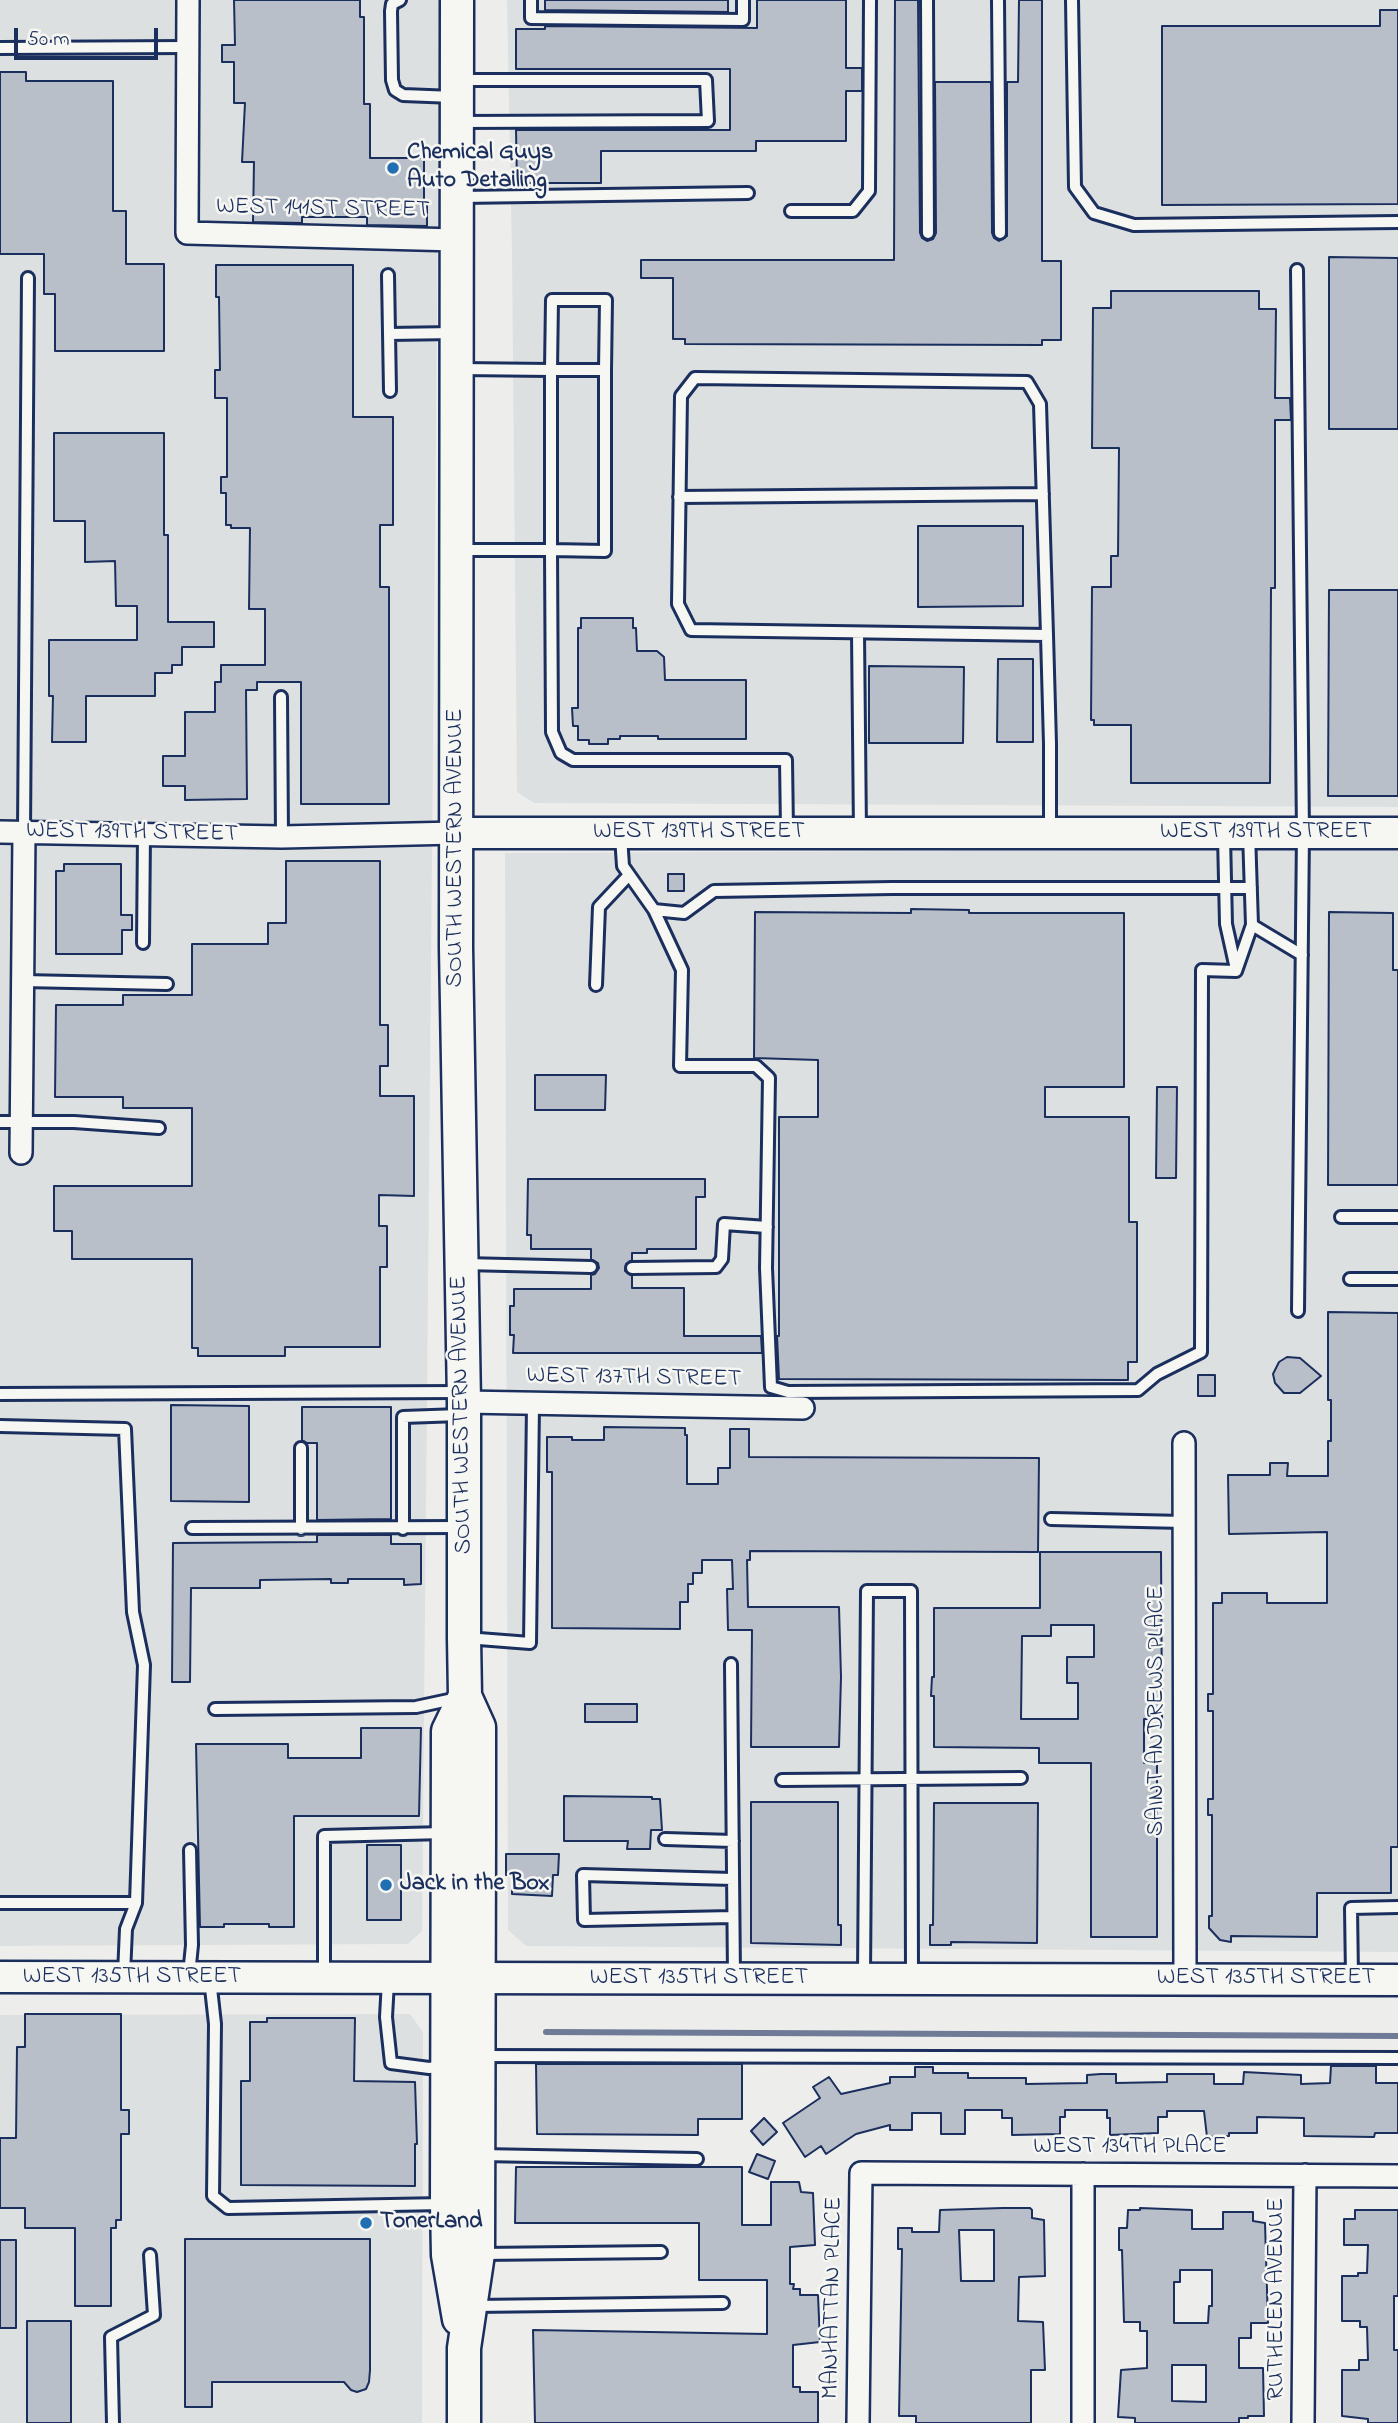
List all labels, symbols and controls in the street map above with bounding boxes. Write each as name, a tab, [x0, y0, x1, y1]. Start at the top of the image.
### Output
scale bar	[18, 14, 161, 58]
text: 50 m	[27, 25, 70, 55]
place label: Chemical Guys Auto Detailing	[407, 140, 553, 196]
marker: Chemical Guys Auto Detailing	[385, 160, 401, 176]
street label: WEST 141ST STREET	[216, 194, 430, 226]
street label: SOUTH WESTERN AVENUE	[443, 709, 471, 987]
street label: WEST 139TH STREET	[26, 818, 238, 850]
street label: WEST 139TH STREET	[593, 819, 805, 847]
street label: WEST 139TH STREET	[1160, 819, 1372, 847]
street label: SOUTH WESTERN AVENUE	[446, 1275, 480, 1555]
street label: WEST 137TH STREET	[526, 1363, 742, 1395]
street label: SAINT ANDREWS PLACE	[1144, 1586, 1172, 1836]
place label: Jack in the Box	[400, 1871, 550, 1899]
marker: Jack in the Box	[378, 1877, 394, 1893]
street label: WEST 135TH STREET	[23, 1964, 241, 1992]
street label: WEST 135TH STREET	[590, 1965, 808, 1993]
street label: WEST 135TH STREET	[1157, 1965, 1375, 1993]
street label: WEST 134TH PLACE	[1033, 2134, 1227, 2162]
street label: MANHATTAN PLACE	[818, 2196, 850, 2400]
street label: RUTHELEN AVENUE	[1264, 2198, 1292, 2400]
place label: TonerLand	[380, 2209, 482, 2237]
marker: TonerLand	[358, 2215, 374, 2231]

